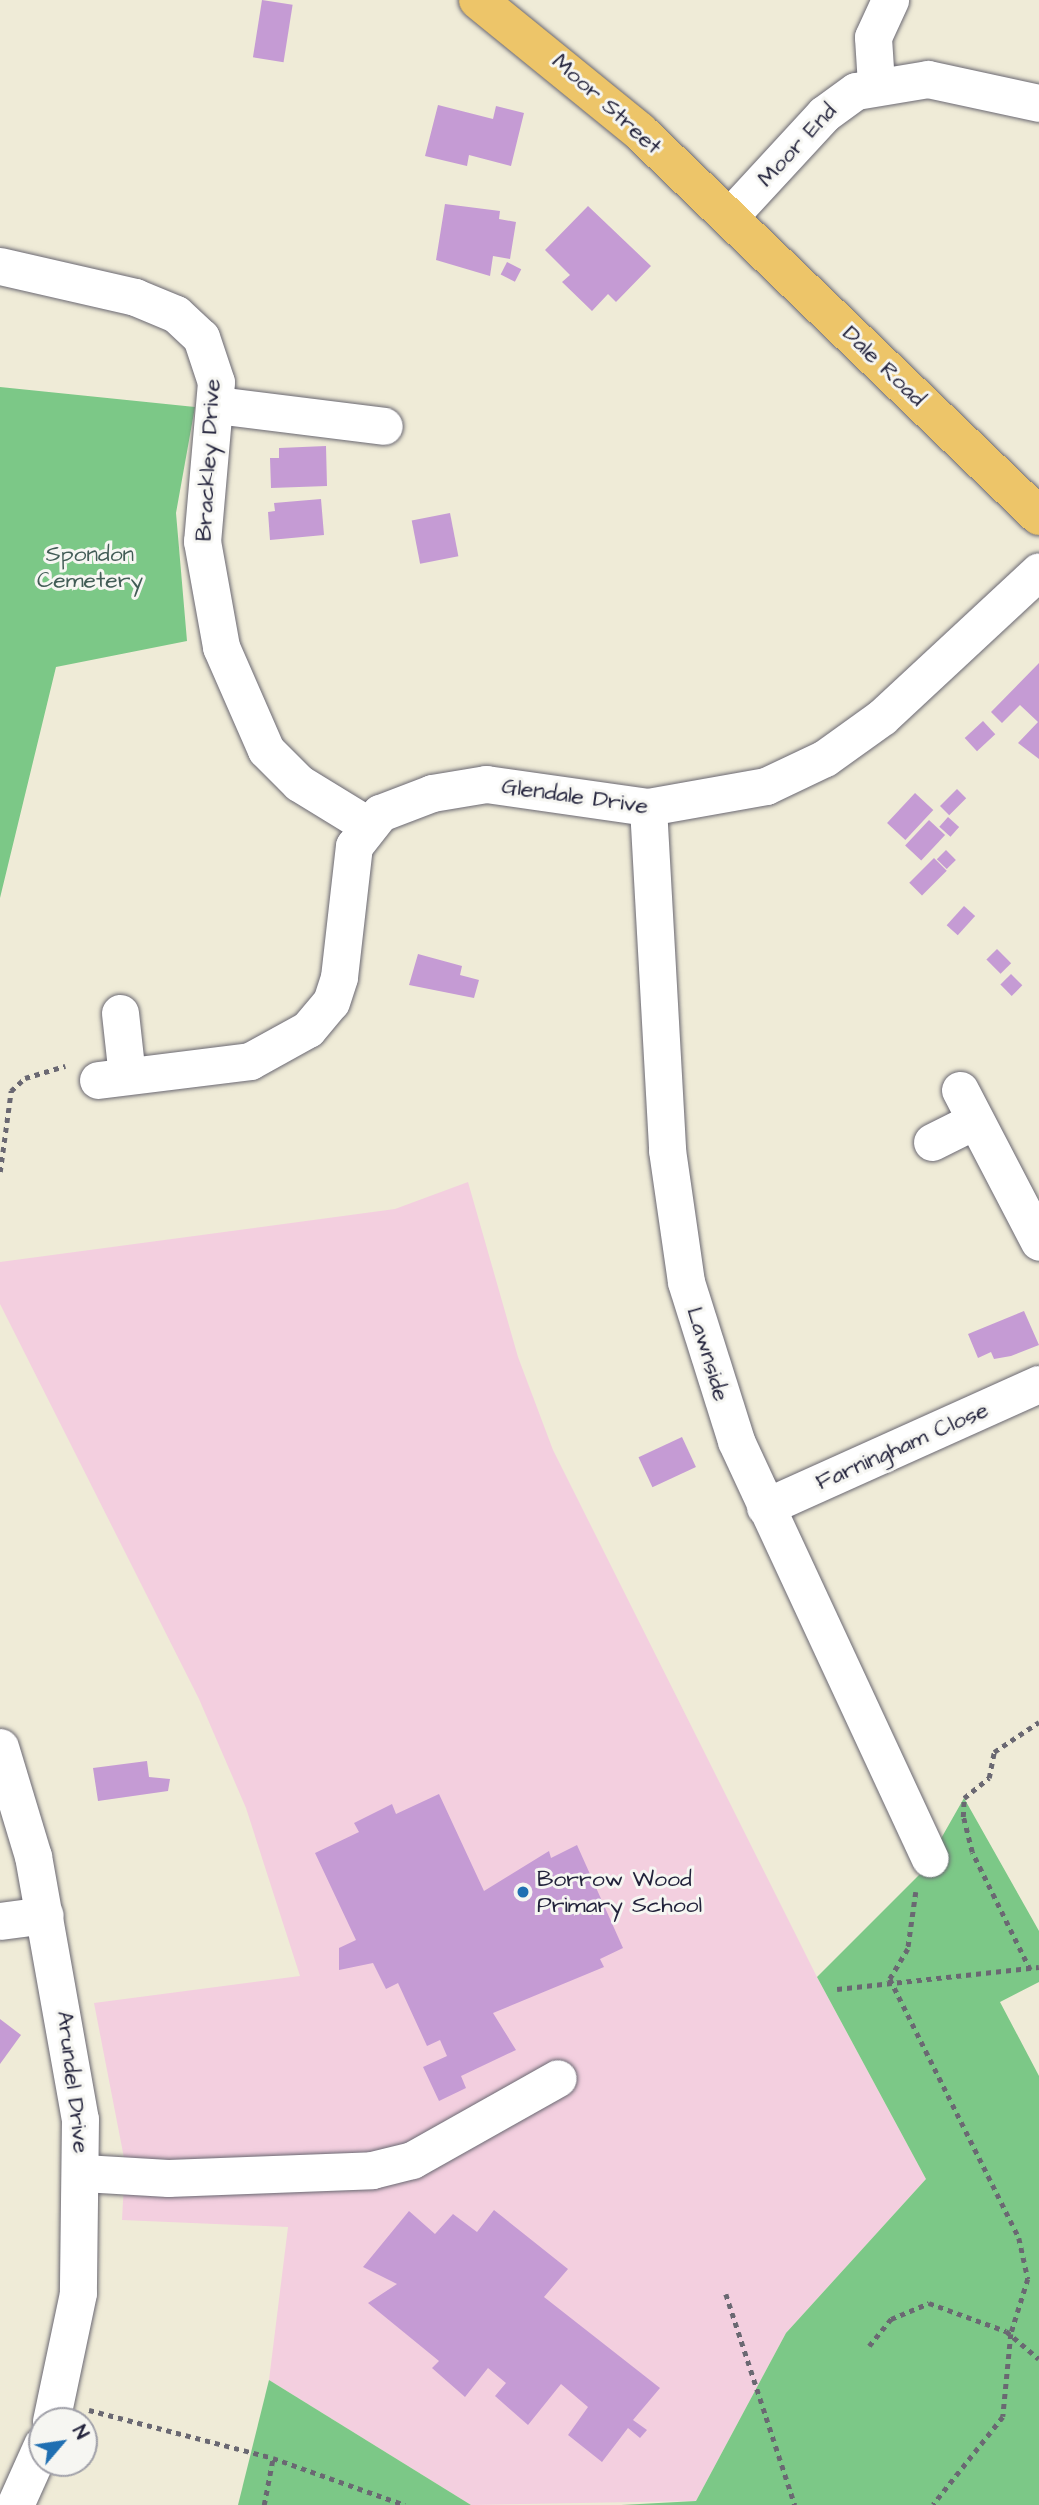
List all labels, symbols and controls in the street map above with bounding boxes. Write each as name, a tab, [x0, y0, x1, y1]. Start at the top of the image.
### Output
street label: Moor Street	[547, 48, 667, 160]
street label: Moor End	[752, 98, 842, 192]
street label: Dale Road	[837, 320, 931, 412]
street label: Brackley Drive	[190, 378, 226, 542]
park label: Spondon Cemetery	[37, 540, 143, 594]
street label: Glendale Drive	[500, 772, 650, 820]
street label: Lawnside	[681, 1304, 735, 1404]
street label: Farningham Close	[812, 1396, 992, 1496]
place label: Borrow Wood Primary School	[537, 1865, 702, 1919]
marker: Borrow Wood Primary School	[515, 1884, 531, 1900]
street label: Arundel Drive	[51, 2009, 95, 2155]
north arrow	[28, 2407, 98, 2477]
text: N	[65, 2421, 95, 2444]

